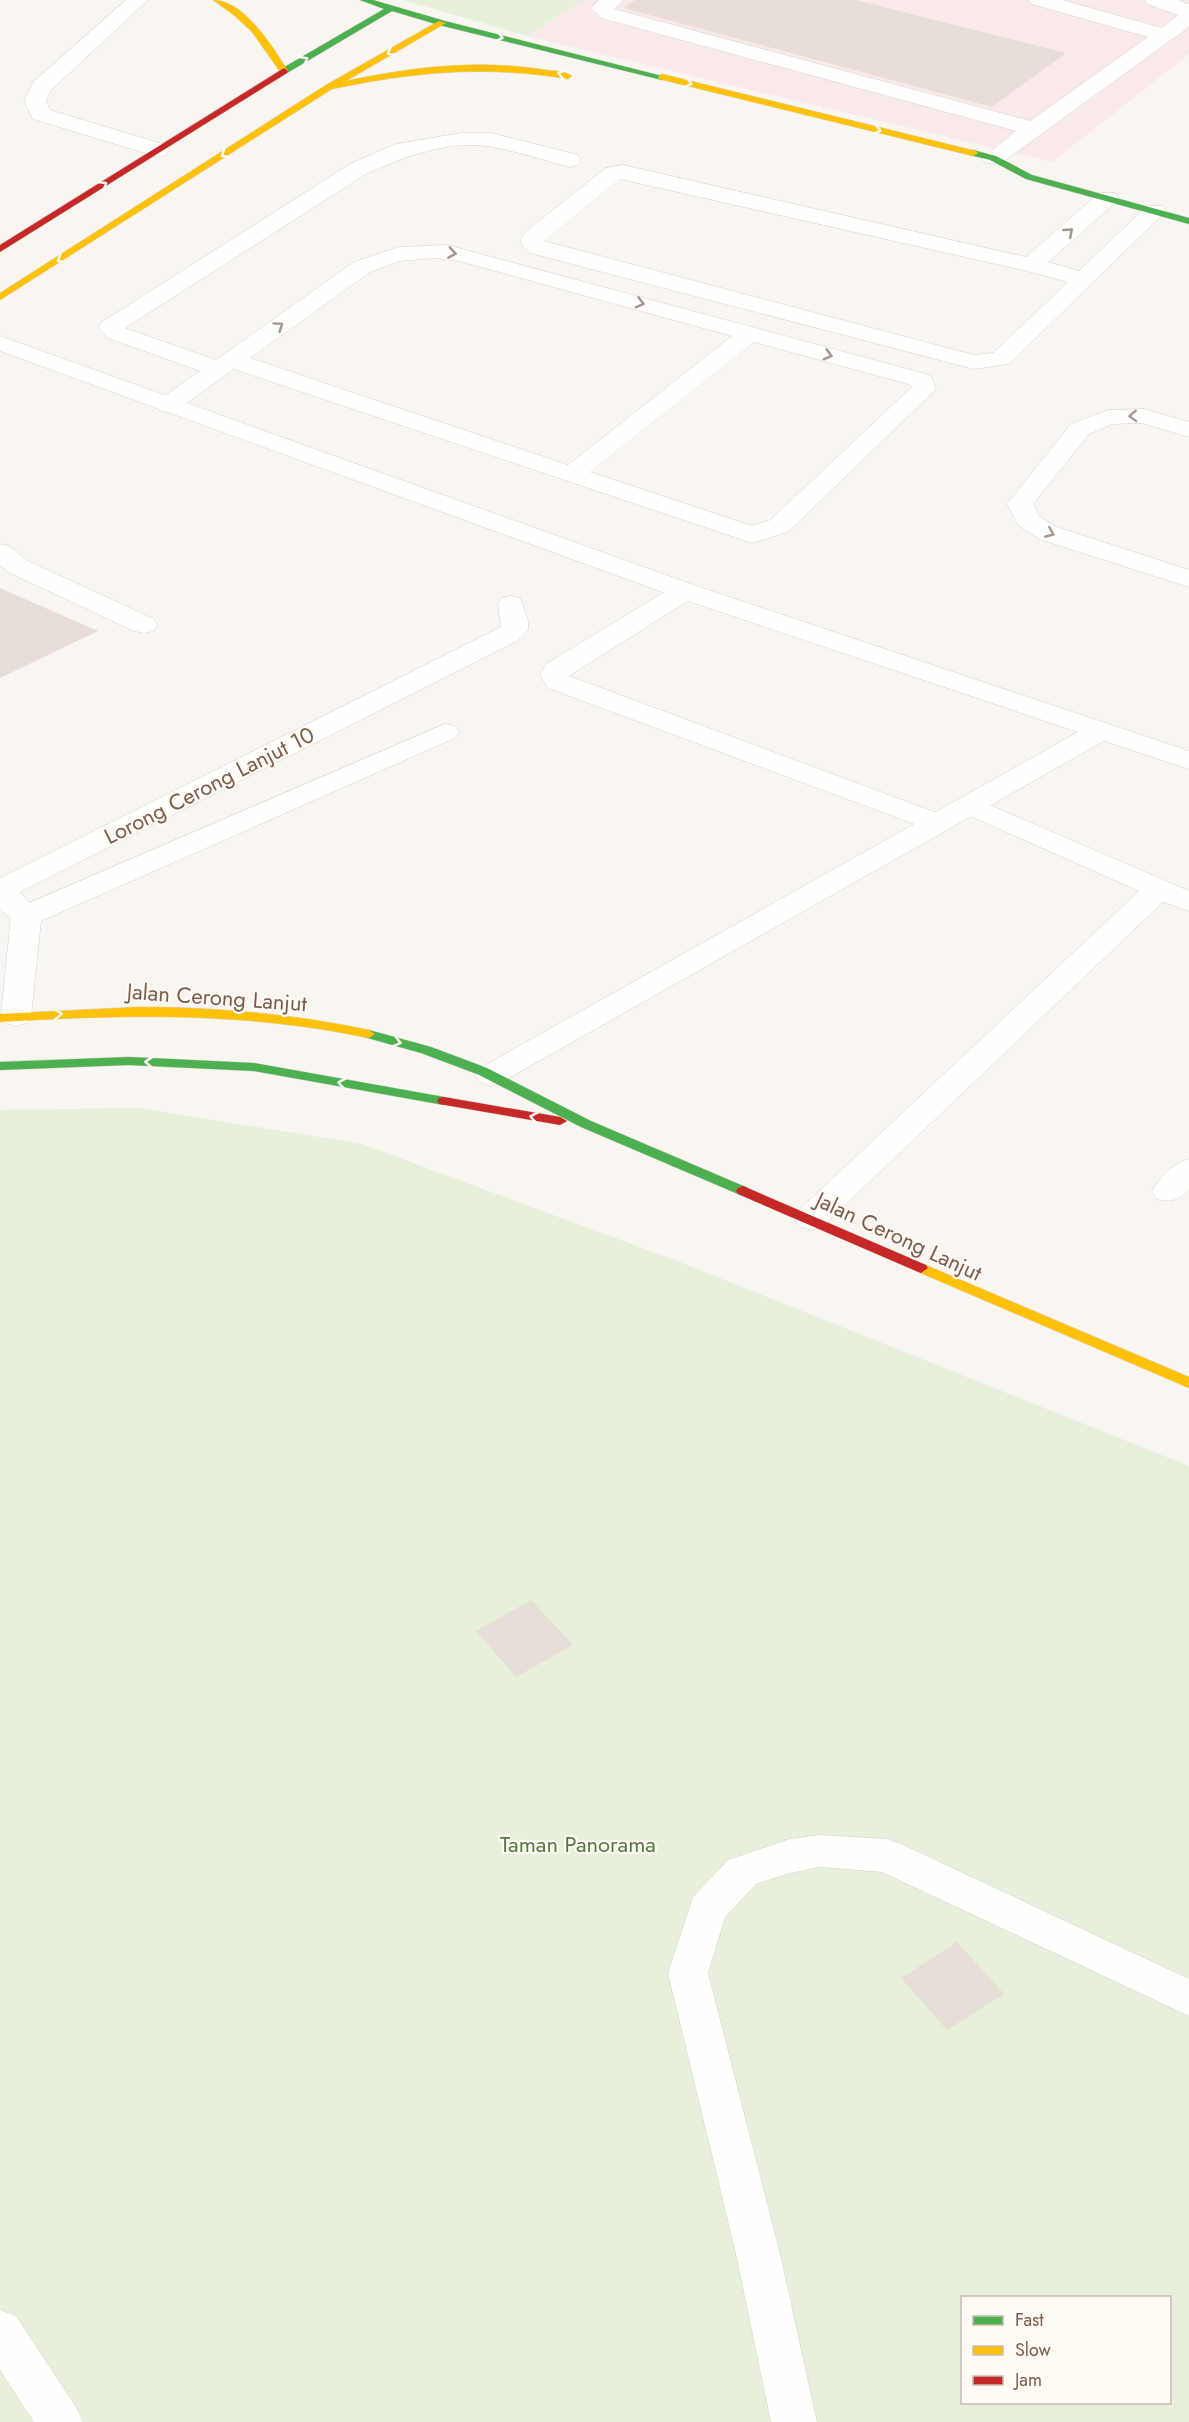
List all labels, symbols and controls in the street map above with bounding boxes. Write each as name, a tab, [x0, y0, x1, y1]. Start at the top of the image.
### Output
one-way arrow	[494, 29, 504, 42]
one-way arrow	[387, 45, 397, 56]
one-way arrow	[298, 55, 308, 67]
one-way arrow	[557, 69, 567, 82]
one-way arrow	[683, 76, 693, 89]
one-way arrow	[872, 122, 882, 135]
one-way arrow	[221, 146, 231, 158]
one-way arrow	[97, 180, 107, 192]
one-way arrow	[1062, 228, 1073, 239]
one-way arrow	[447, 246, 457, 258]
one-way arrow	[56, 251, 67, 262]
one-way arrow	[634, 296, 645, 308]
one-way arrow	[273, 322, 284, 333]
one-way arrow	[822, 348, 833, 360]
one-way arrow	[1128, 410, 1137, 423]
one-way arrow	[1044, 526, 1055, 538]
street label: Lorong Cerong Lanjut 10	[98, 718, 320, 852]
street label: Jalan Cerong Lanjut	[123, 975, 309, 1019]
one-way arrow	[54, 1008, 63, 1021]
one-way arrow	[392, 1035, 402, 1048]
one-way arrow	[144, 1056, 153, 1069]
one-way arrow	[337, 1077, 347, 1090]
one-way arrow	[529, 1111, 539, 1124]
street label: Jalan Cerong Lanjut	[808, 1182, 988, 1289]
park label: Taman Panorama	[500, 1828, 656, 1860]
legend	[961, 2296, 1171, 2404]
text: Fast	[1015, 2307, 1044, 2333]
text: Slow	[1015, 2337, 1052, 2363]
text: Jam	[1013, 2367, 1042, 2393]

